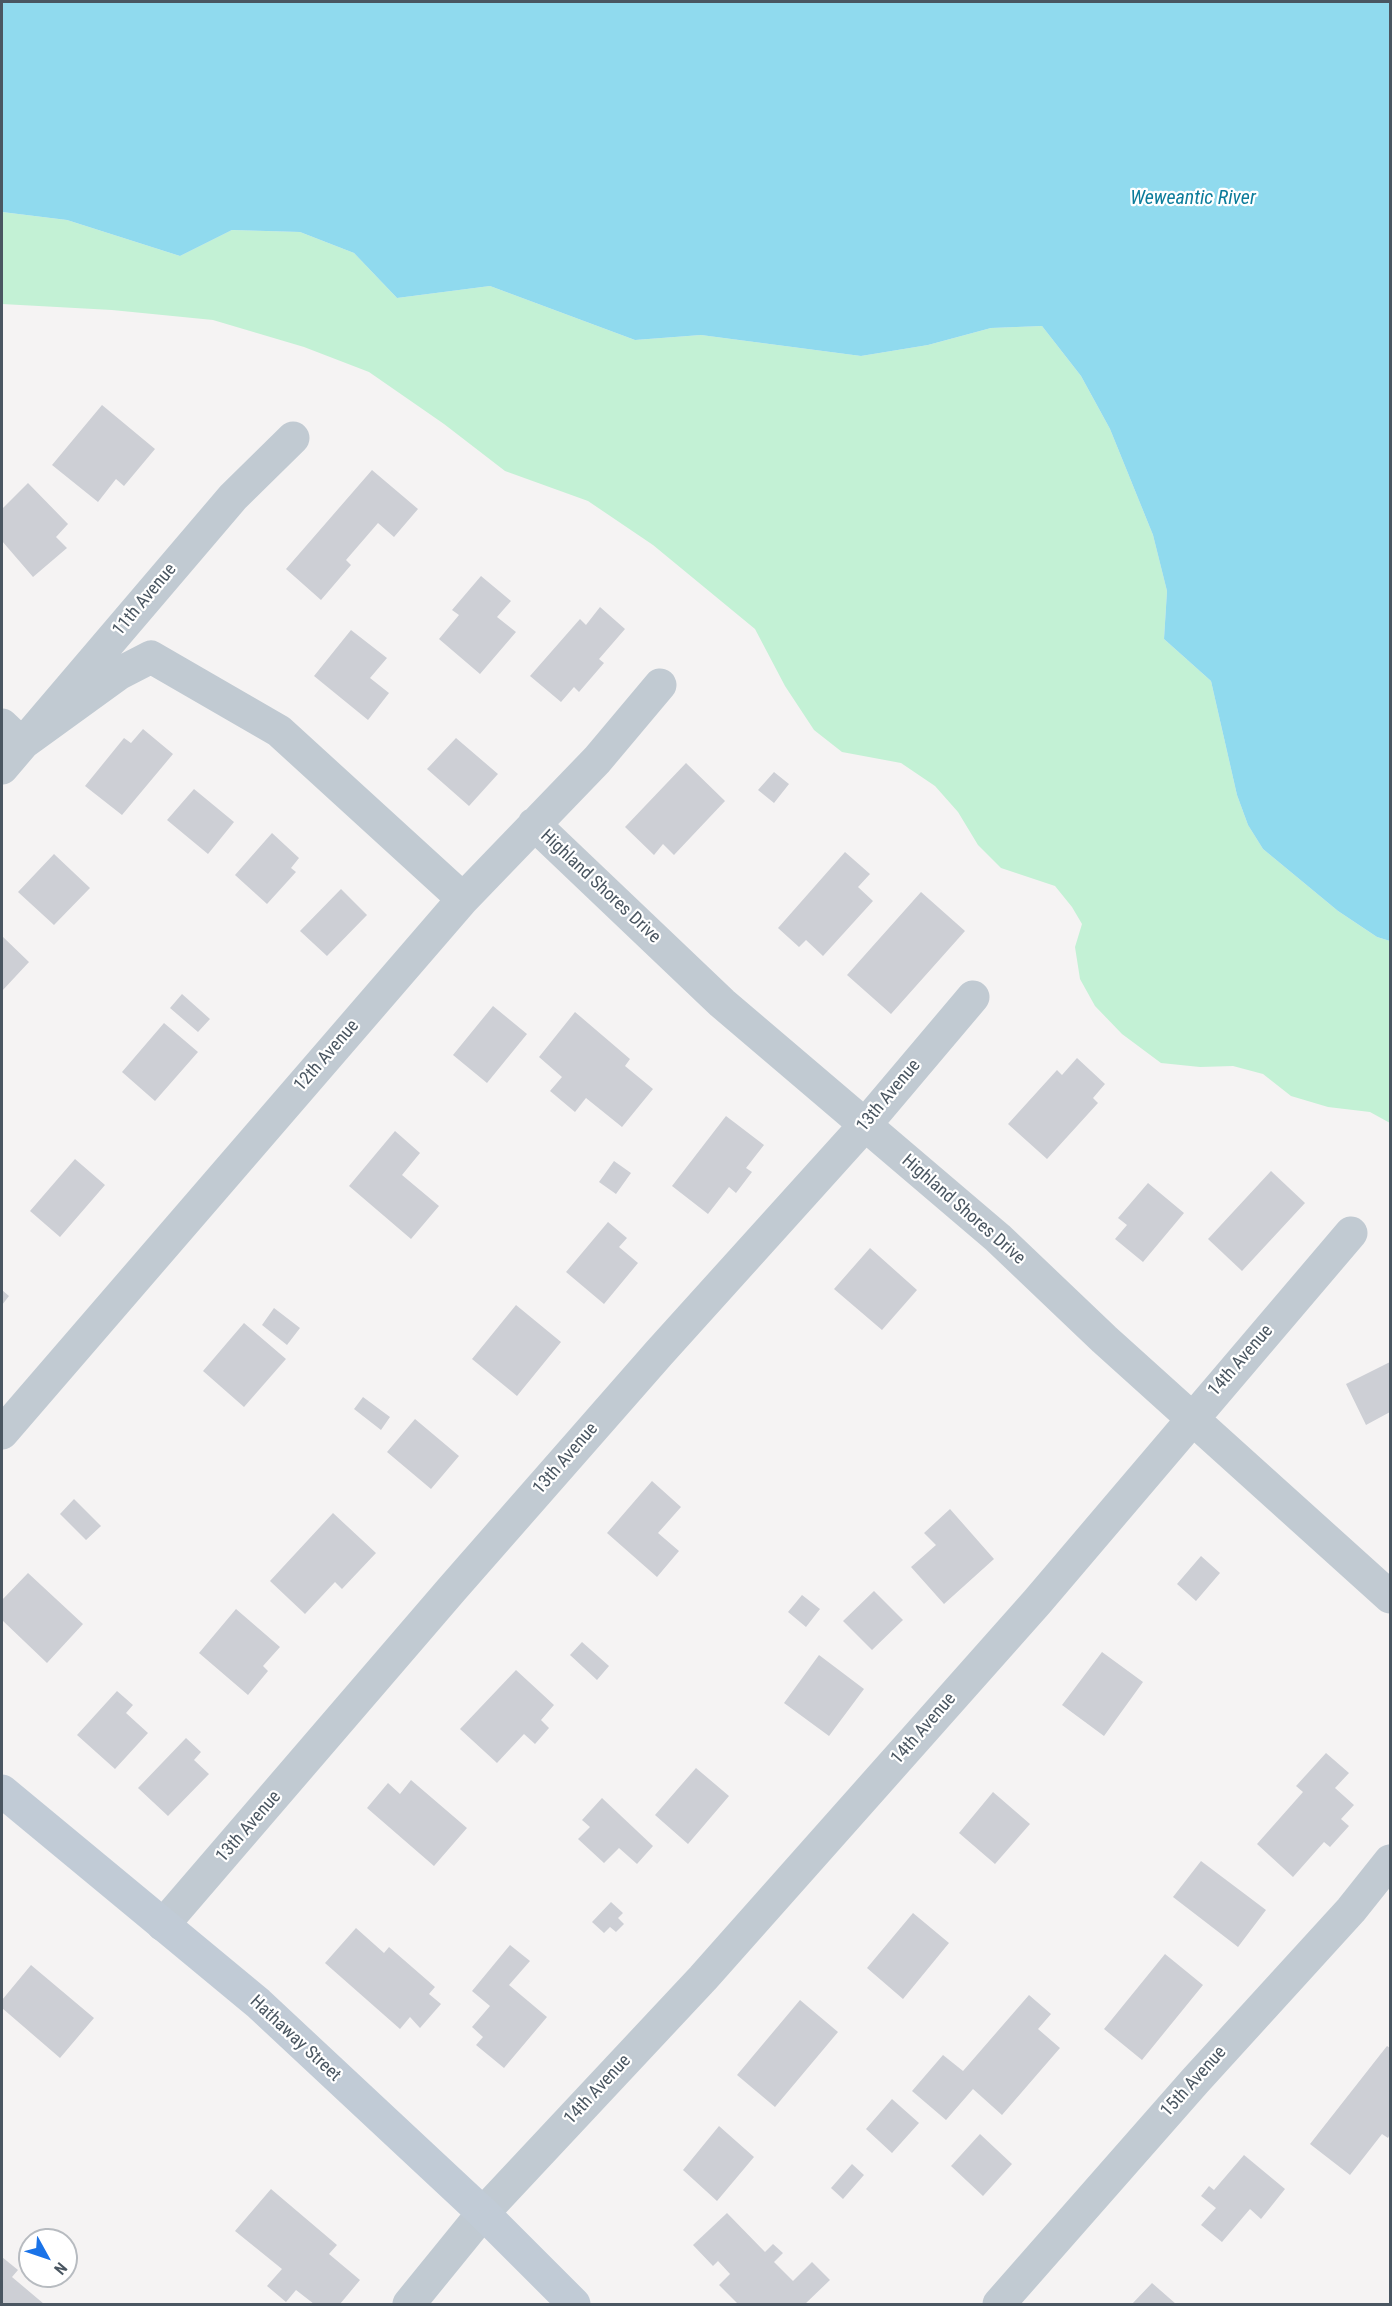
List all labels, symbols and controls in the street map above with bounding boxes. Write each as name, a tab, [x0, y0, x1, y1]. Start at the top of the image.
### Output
water label: Weweantic River	[1130, 187, 1256, 211]
street label: 11th Avenue	[109, 559, 181, 641]
street label: Highland Shores Drive	[535, 826, 665, 948]
street label: 12th Avenue	[290, 1016, 364, 1096]
street label: 13th Avenue	[853, 1055, 925, 1137]
street label: Highland Shores Drive	[897, 1151, 1029, 1269]
street label: 14th Avenue	[1204, 1321, 1278, 1401]
street label: 13th Avenue	[529, 1419, 603, 1499]
street label: 14th Avenue	[887, 1689, 961, 1769]
street label: 13th Avenue	[212, 1787, 286, 1867]
street label: Hathaway Street	[245, 1991, 345, 2087]
street label: 15th Avenue	[1157, 2042, 1231, 2122]
street label: 14th Avenue	[560, 2051, 636, 2129]
north arrow	[18, 2228, 78, 2288]
text: N	[50, 2259, 71, 2278]

